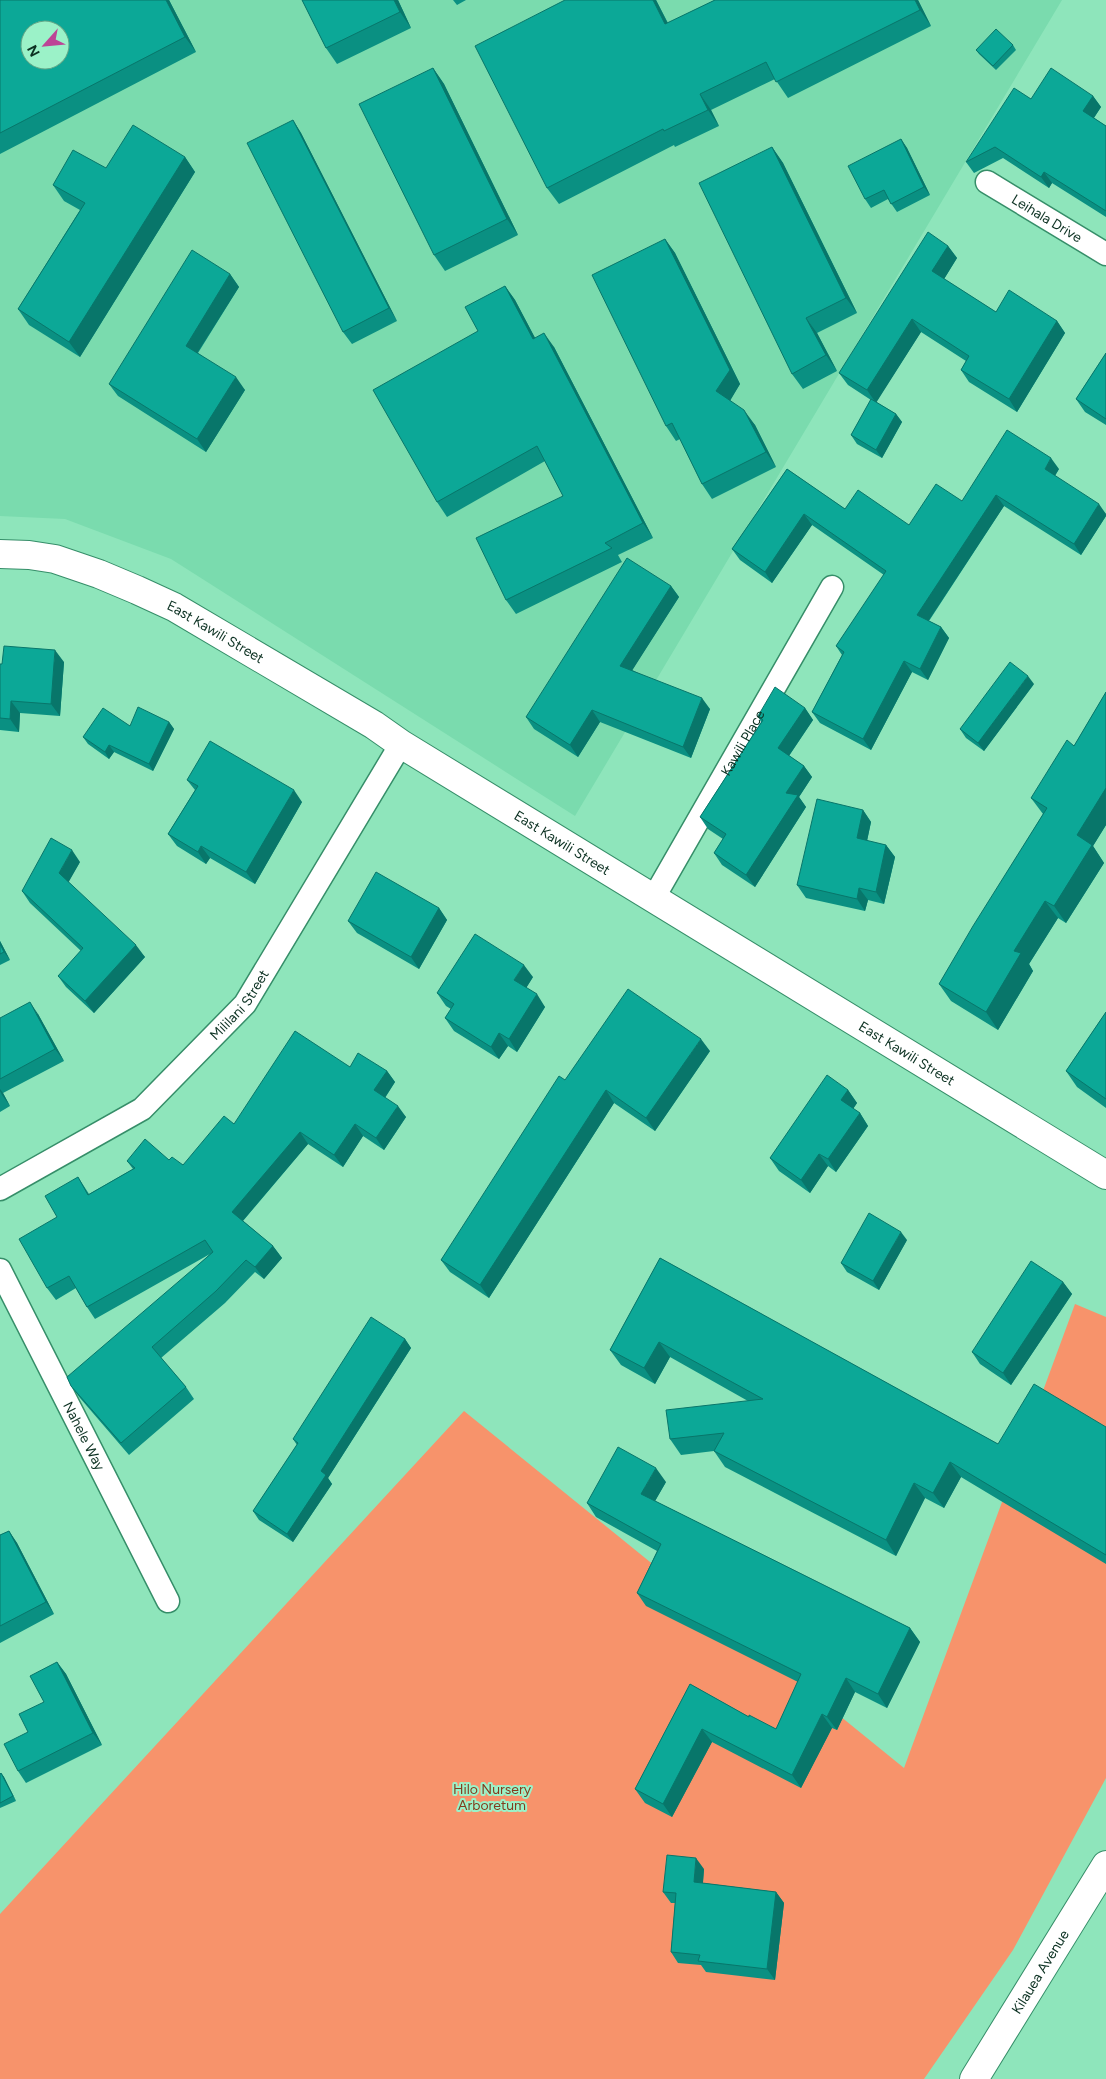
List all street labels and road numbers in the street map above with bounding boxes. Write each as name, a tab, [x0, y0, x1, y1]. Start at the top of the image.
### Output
street label: Leihala Drive	[1008, 191, 1085, 247]
street label: East Kawili Street	[164, 597, 267, 667]
street label: Kawili Place	[717, 707, 769, 779]
street label: East Kawili Street	[511, 807, 613, 879]
street label: Mililani Street	[207, 967, 273, 1044]
street label: East Kawili Street	[856, 1018, 958, 1090]
street label: Nahele Way	[59, 1399, 109, 1474]
street label: Kilauea Avenue	[1008, 1927, 1073, 2017]

